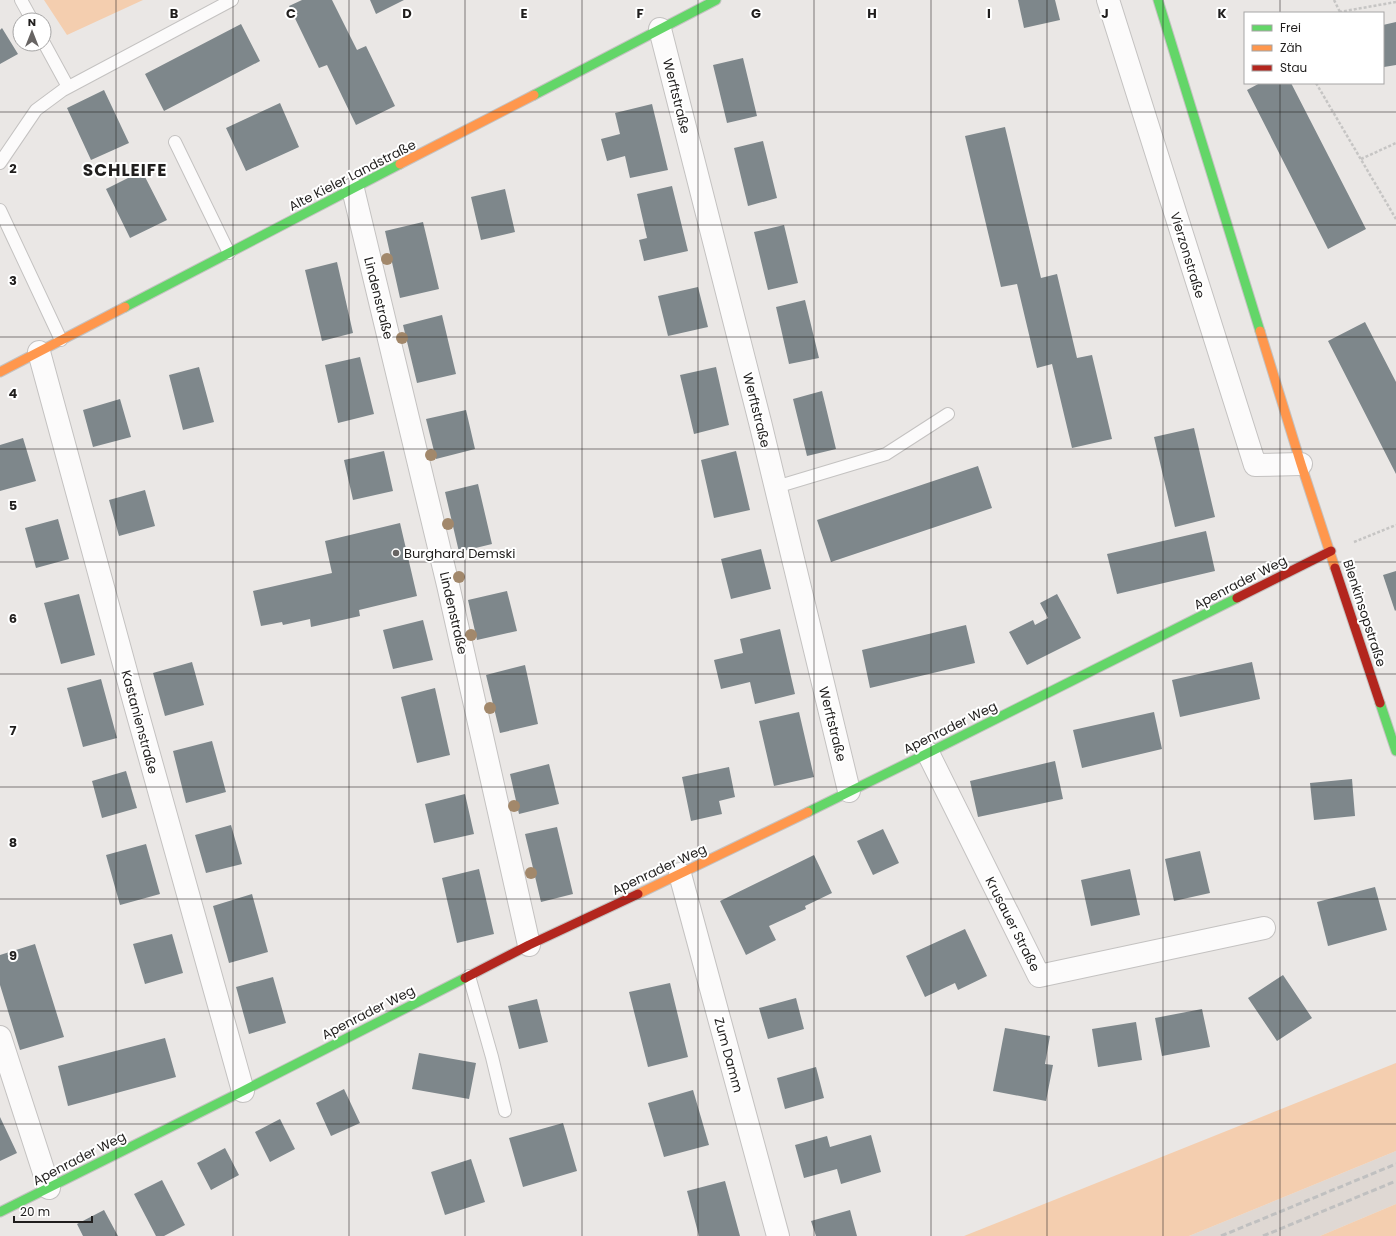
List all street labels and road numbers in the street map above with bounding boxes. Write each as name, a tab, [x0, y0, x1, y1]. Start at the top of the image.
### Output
street label: Werftstraße	[658, 57, 695, 136]
street label: Alte Kieler Landstraße	[285, 135, 419, 216]
street label: Vierzonstraße	[1165, 210, 1210, 301]
street label: Lindenstraße	[359, 255, 398, 341]
street label: Werftstraße	[738, 371, 775, 450]
street label: Apenrader Weg	[1190, 551, 1290, 614]
street label: Blenkinsopstraße	[1338, 557, 1391, 669]
street label: Lindenstraße	[435, 570, 472, 656]
street label: Kastanienstraße	[117, 668, 163, 776]
street label: Werftstraße	[814, 685, 851, 764]
street label: Apenrader Weg	[900, 696, 1000, 758]
street label: Apenrader Weg	[609, 839, 710, 900]
street label: Krusauer Straße	[980, 874, 1045, 975]
street label: Apenrader Weg	[318, 981, 418, 1044]
street label: Zum Damm	[709, 1015, 748, 1095]
street label: Apenrader Weg	[29, 1127, 129, 1190]

